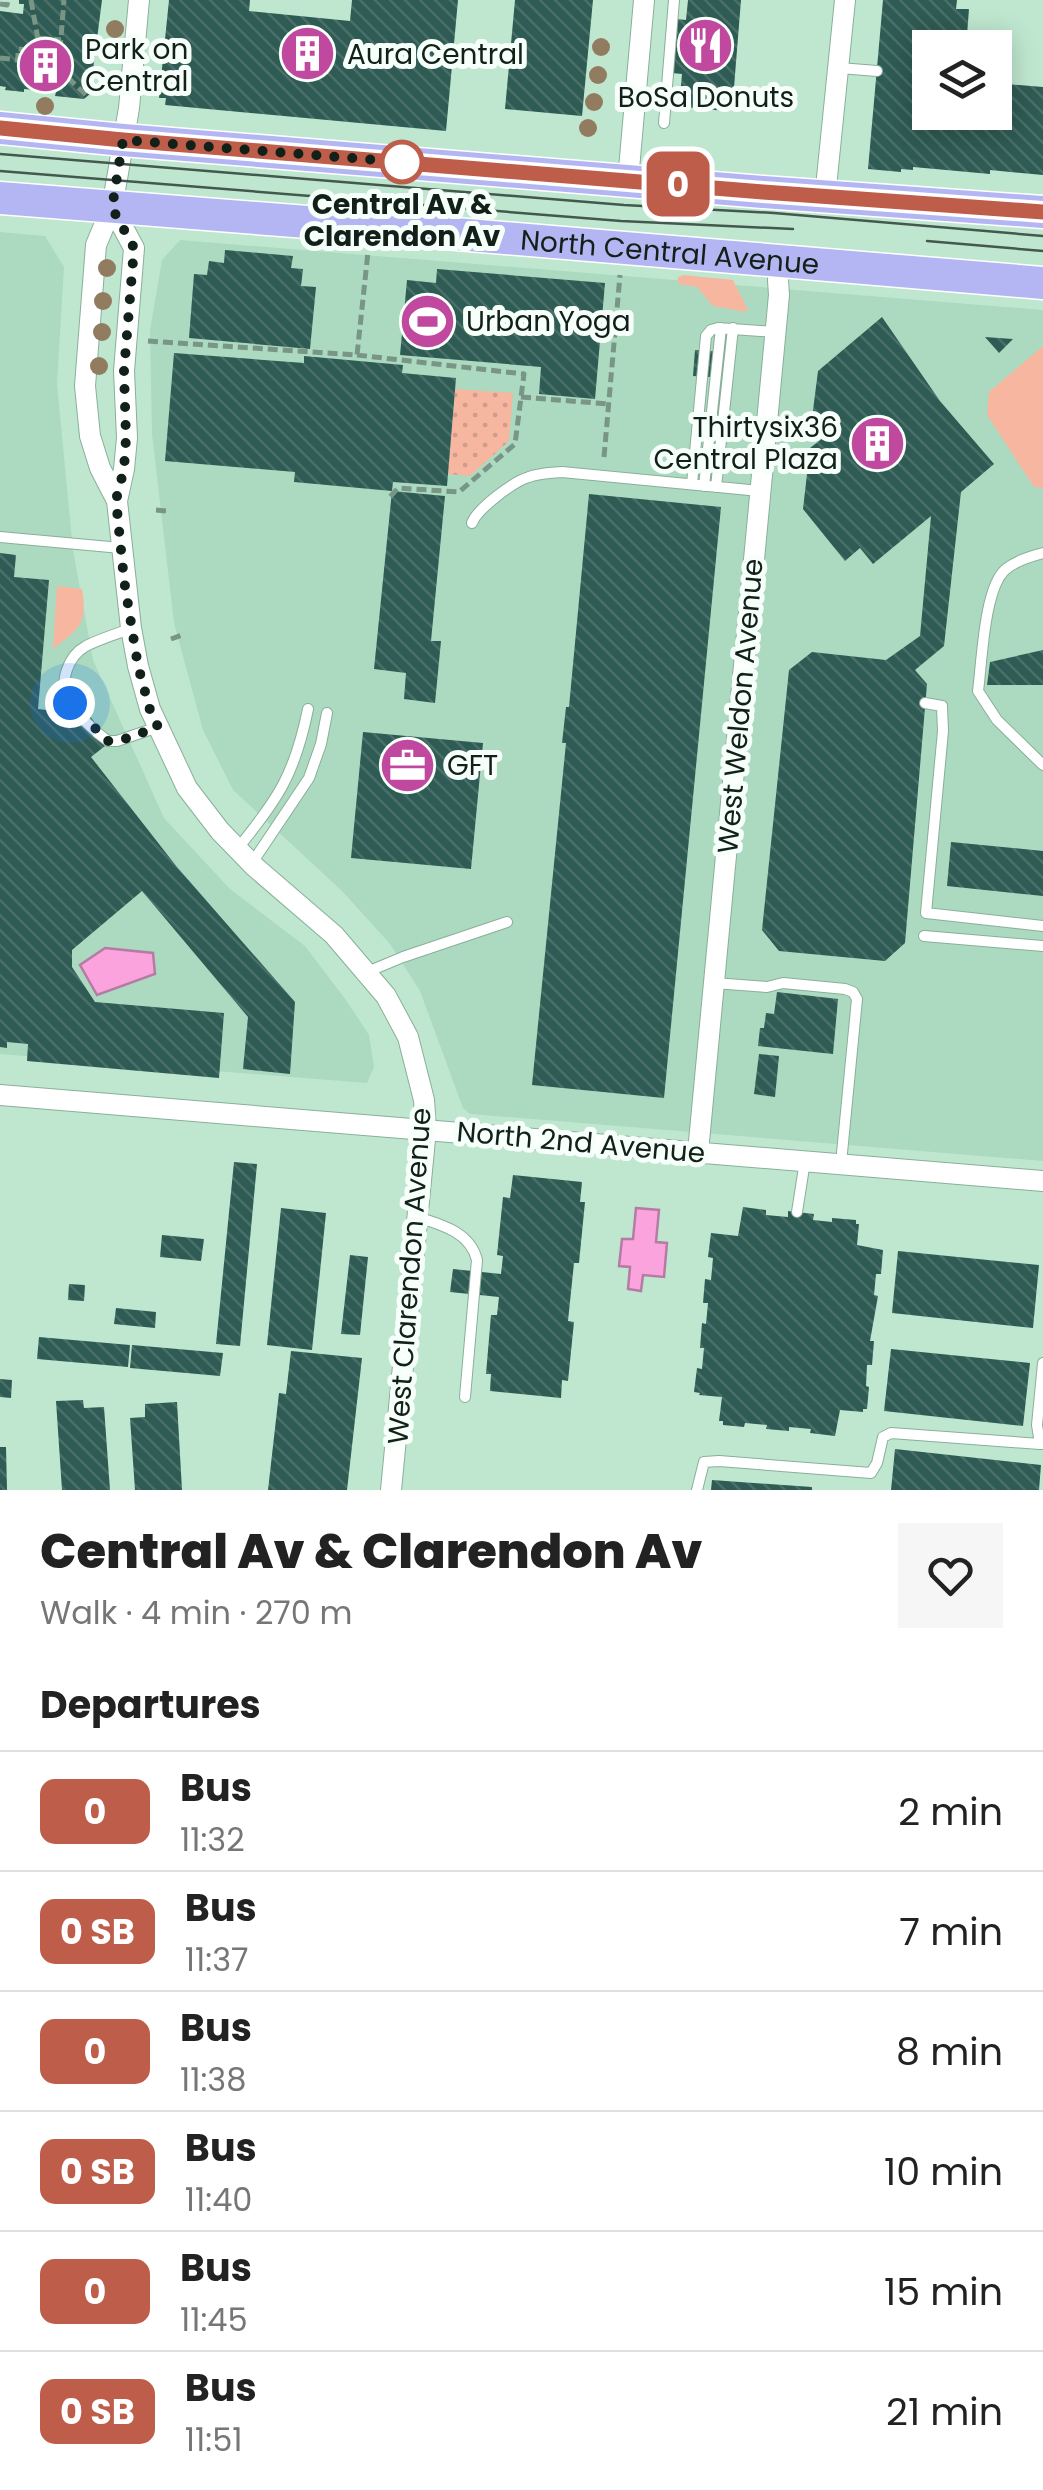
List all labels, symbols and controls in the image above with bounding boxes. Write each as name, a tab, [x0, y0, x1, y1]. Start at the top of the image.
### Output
restaurant icon: BoSa Donuts	[676, 16, 736, 76]
building icon: Aura Central	[278, 24, 338, 84]
place label: Park on Central	[85, 30, 188, 101]
map controls	[912, 30, 1012, 130]
button: layers	[912, 30, 1012, 130]
building icon: Park on Central	[16, 35, 76, 95]
place label: Aura Central	[347, 35, 524, 74]
place label: BoSa Donuts	[618, 78, 794, 117]
marker: Central Av & Clarendon Av	[381, 141, 423, 183]
line badge: 0	[646, 152, 710, 216]
text: 0	[667, 160, 689, 209]
place label: Central Av & Clarendon Av	[304, 185, 501, 256]
street label: North Central Avenue	[519, 220, 821, 284]
sports icon: Urban Yoga	[397, 291, 457, 351]
place label: Urban Yoga	[466, 302, 631, 341]
place label: Thirtysix36 Central Plaza	[653, 408, 838, 479]
building icon: Thirtysix36 Central Plaza	[847, 413, 907, 473]
street label: West Weldon Avenue	[708, 557, 773, 855]
your location	[45, 678, 95, 728]
office icon: GFT	[378, 735, 438, 795]
place label: GFT	[447, 746, 498, 785]
street label: West Clarendon Avenue	[378, 1106, 441, 1446]
street label: North 2nd Avenue	[455, 1112, 707, 1173]
text: Central Av & Clarendon Av	[40, 1518, 702, 1585]
button: heart	[898, 1523, 1003, 1628]
text: Walk · 4 min · 270 m	[40, 1590, 352, 1635]
text: Departures	[40, 1678, 261, 1731]
text: Bus	[180, 1761, 252, 1814]
text: 2 min	[898, 1785, 1003, 1838]
text: 0	[84, 1787, 106, 1836]
text: 11:32	[180, 1817, 245, 1862]
text: Bus	[185, 1881, 257, 1934]
text: 7 min	[899, 1905, 1003, 1958]
text: 0 SB	[60, 1907, 135, 1956]
text: 11:37	[185, 1937, 248, 1982]
text: Bus	[180, 2001, 252, 2054]
text: 8 min	[896, 2025, 1003, 2078]
text: 0	[84, 2027, 106, 2076]
text: 11:38	[180, 2057, 246, 2102]
text: Bus	[185, 2121, 257, 2174]
text: 10 min	[884, 2145, 1003, 2198]
text: 0 SB	[60, 2147, 135, 2196]
text: 11:40	[185, 2177, 252, 2222]
text: Bus	[180, 2241, 252, 2294]
text: 15 min	[884, 2265, 1003, 2318]
text: 0	[84, 2267, 106, 2316]
text: 11:45	[180, 2297, 248, 2342]
text: Bus	[185, 2361, 257, 2414]
text: 21 min	[886, 2385, 1003, 2438]
text: 0 SB	[60, 2387, 135, 2436]
text: 11:51	[185, 2417, 242, 2462]

